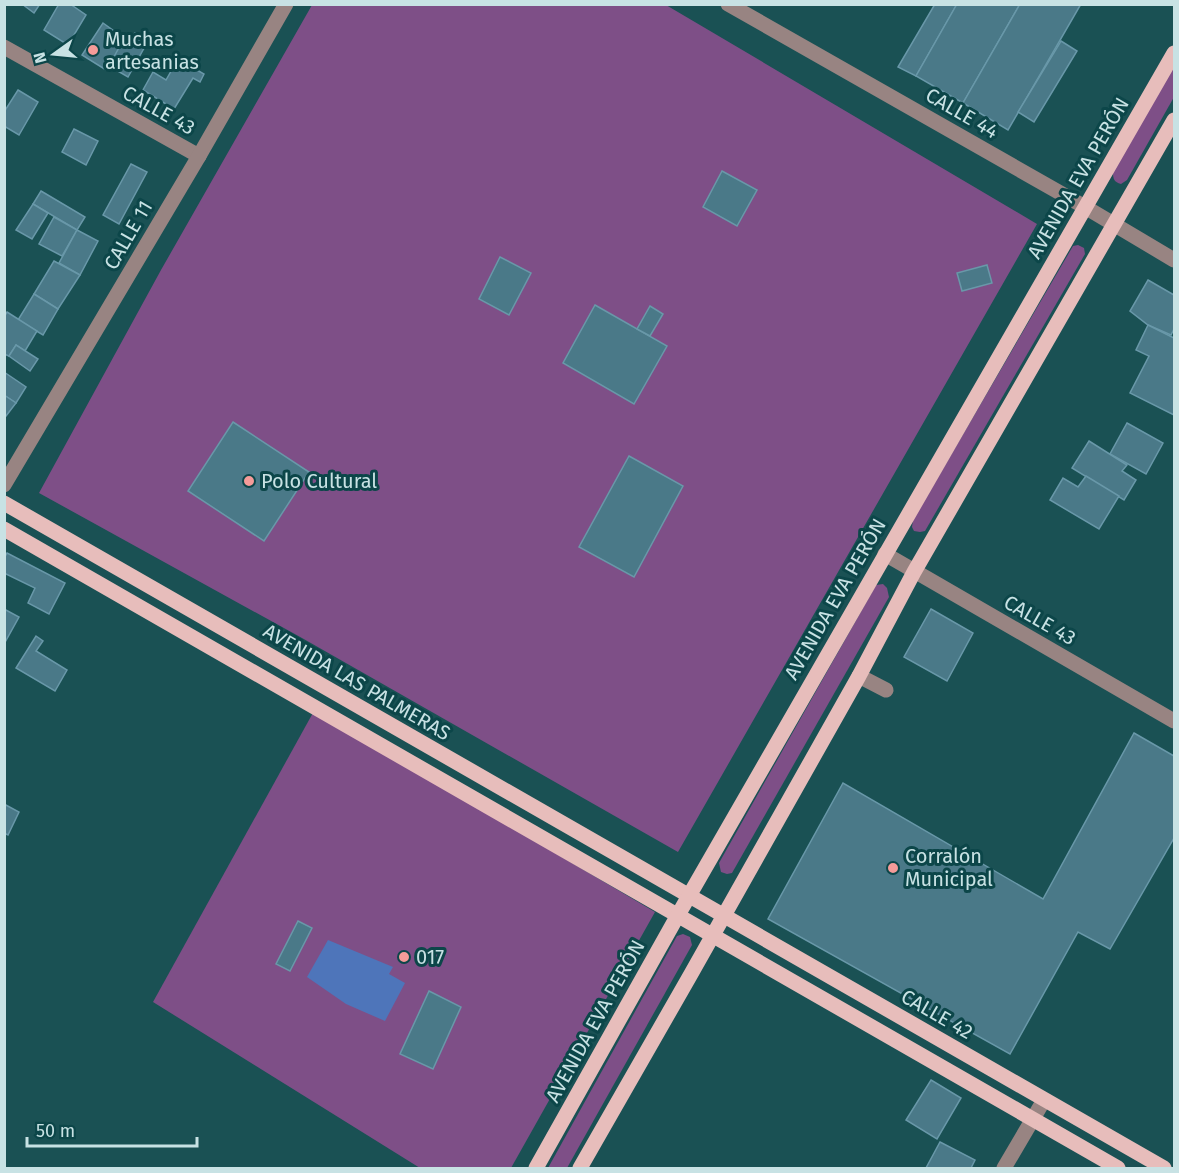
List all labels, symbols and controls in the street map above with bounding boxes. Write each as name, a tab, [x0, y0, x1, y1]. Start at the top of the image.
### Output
north arrow	[24, 24, 84, 84]
place label: Muchas artesanias	[105, 27, 199, 74]
marker: Muchas artesanias	[86, 43, 100, 57]
text: N	[29, 50, 51, 65]
street label: CALLE 43	[119, 80, 199, 140]
street label: CALLE 44	[921, 83, 1003, 144]
street label: AVENIDA EVA PERÓN	[1022, 93, 1134, 263]
street label: CALLE 11	[99, 196, 157, 274]
place label: Polo Cultural	[261, 469, 377, 493]
marker: Polo Cultural	[242, 474, 256, 488]
street label: AVENIDA EVA PERÓN	[779, 514, 891, 684]
street label: CALLE 43	[1000, 590, 1080, 650]
street label: AVENIDA LAS PALMERAS	[259, 619, 455, 745]
place label: Corralón Municipal	[905, 844, 993, 891]
marker: Corralón Municipal	[886, 861, 900, 875]
street label: AVENIDA EVA PERÓN	[540, 936, 650, 1106]
place label: 017	[416, 945, 444, 969]
marker: 017	[397, 950, 411, 964]
street label: CALLE 42	[897, 984, 977, 1044]
scale bar	[27, 1110, 196, 1148]
text: 50 m	[36, 1120, 75, 1142]

